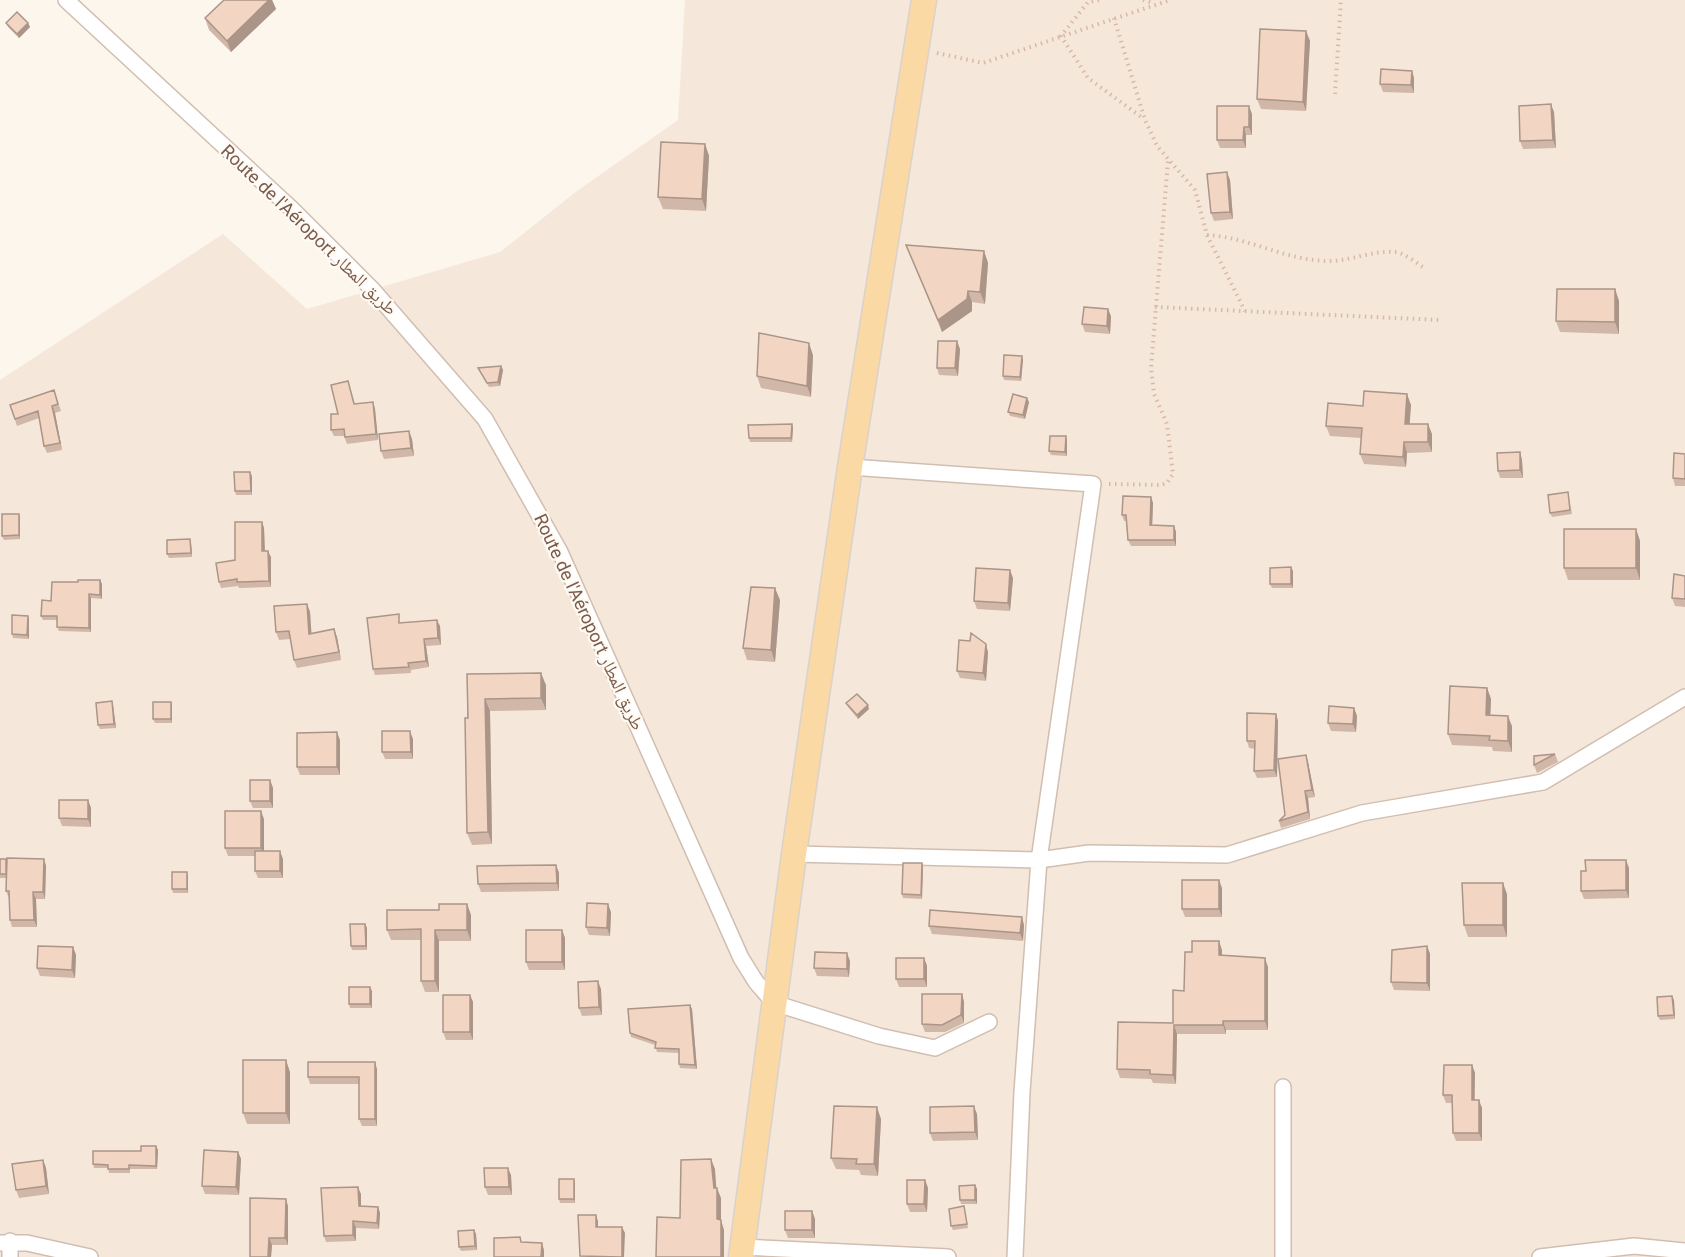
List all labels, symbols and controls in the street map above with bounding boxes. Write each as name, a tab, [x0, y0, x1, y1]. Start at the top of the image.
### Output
street label: Route de l'Aéroport طريق المطار	[216, 140, 402, 320]
street label: Route de l'Aéroport طريق المطار	[529, 510, 649, 734]

